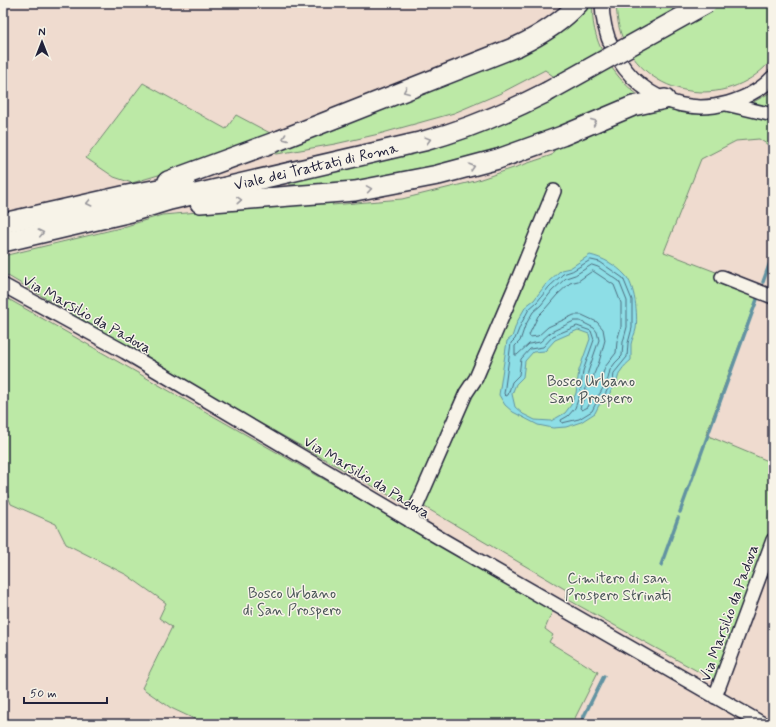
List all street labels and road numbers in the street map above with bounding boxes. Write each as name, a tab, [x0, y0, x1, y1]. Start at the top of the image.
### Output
street label: Viale dei Trattati di Roma	[232, 138, 401, 196]
street label: Via Marsilio da Padova	[18, 271, 155, 359]
street label: Via Marsilio da Padova	[299, 432, 434, 524]
street label: Via Marsilio da Padova	[696, 542, 764, 685]

